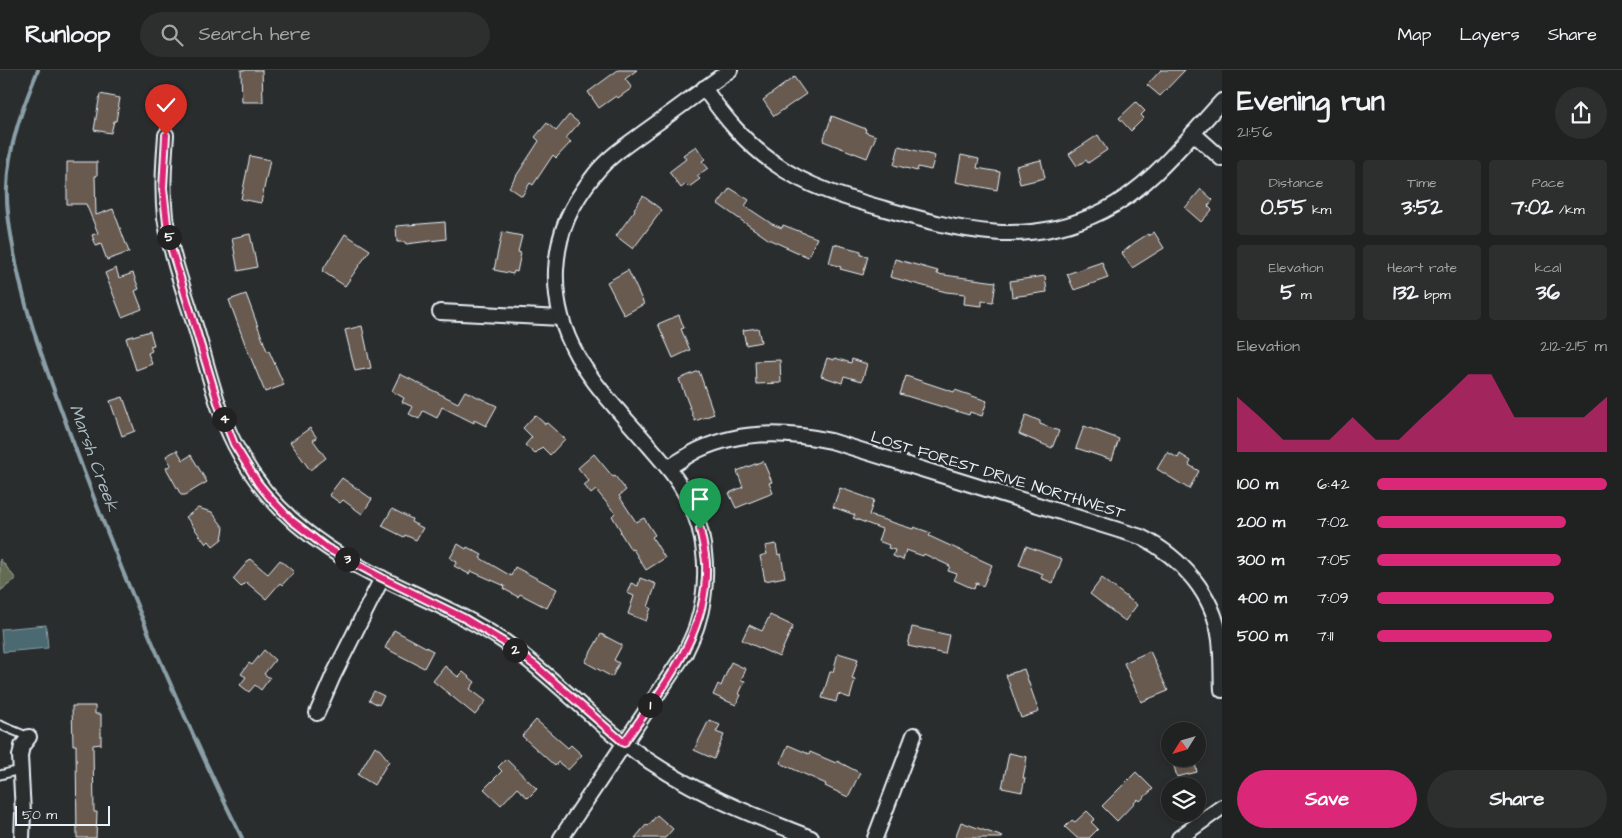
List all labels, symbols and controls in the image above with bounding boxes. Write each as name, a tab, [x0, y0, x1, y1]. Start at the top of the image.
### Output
search box	[140, 12, 490, 57]
text: Runloop	[25, 18, 110, 52]
icon: search	[158, 21, 186, 49]
text: Search here	[198, 21, 311, 48]
text: Map	[1397, 22, 1431, 47]
text: Layers	[1459, 22, 1520, 47]
text: Share	[1548, 22, 1597, 47]
text: Evening run	[1237, 82, 1385, 121]
pin	[145, 84, 187, 135]
button: share	[1555, 87, 1607, 139]
icon: check	[152, 91, 180, 119]
text: 21:56	[1237, 121, 1272, 143]
text: Distance	[1269, 173, 1323, 193]
text: Time	[1407, 173, 1437, 193]
text: Pace	[1532, 173, 1564, 193]
text: 0.55	[1260, 193, 1306, 222]
text: 3:52	[1401, 193, 1443, 222]
text: 7:02	[1511, 193, 1553, 222]
text: km	[1306, 200, 1332, 220]
text: /km	[1553, 200, 1585, 220]
pin: 5	[156, 224, 182, 250]
text: 5	[165, 227, 174, 247]
text: Elevation	[1268, 258, 1324, 278]
text: Heart rate	[1387, 258, 1457, 278]
text: kcal	[1535, 258, 1561, 278]
text: 5	[1280, 278, 1295, 307]
text: 132	[1393, 278, 1419, 307]
text: 36	[1536, 278, 1560, 307]
text: m	[1295, 285, 1312, 305]
text: bpm	[1419, 285, 1451, 305]
text: Elevation	[1237, 335, 1300, 357]
text: 212–215 m	[1540, 335, 1607, 357]
water label: Marsh Creek	[63, 401, 125, 516]
pin: 4	[212, 406, 236, 432]
text: 4	[220, 409, 229, 429]
street label: LOST FOREST DRIVE NORTHWEST	[868, 426, 1128, 524]
text: 100 m	[1237, 473, 1278, 495]
text: 6:42	[1317, 473, 1350, 495]
pin	[679, 478, 721, 529]
icon: arrive	[686, 485, 714, 513]
text: 200 m	[1237, 511, 1285, 533]
text: 7:02	[1317, 511, 1349, 533]
pin: 3	[334, 546, 360, 572]
text: 3	[344, 549, 351, 569]
text: 300 m	[1237, 549, 1284, 571]
text: 7:05	[1317, 549, 1351, 571]
text: 400 m	[1237, 587, 1287, 609]
text: 7:09	[1317, 587, 1349, 609]
text: 500 m	[1237, 625, 1287, 647]
text: 7:11	[1317, 625, 1334, 647]
pin: 2	[502, 638, 528, 662]
text: 2	[511, 640, 520, 660]
pin: 1	[638, 692, 662, 718]
text: 1	[650, 695, 651, 715]
north arrow	[1161, 722, 1206, 768]
map controls	[1161, 722, 1206, 822]
button: Save	[1237, 770, 1417, 828]
button: Share	[1427, 770, 1607, 828]
button: layers	[1161, 777, 1206, 822]
scale bar	[15, 803, 110, 826]
text: 50 m	[22, 805, 57, 825]

